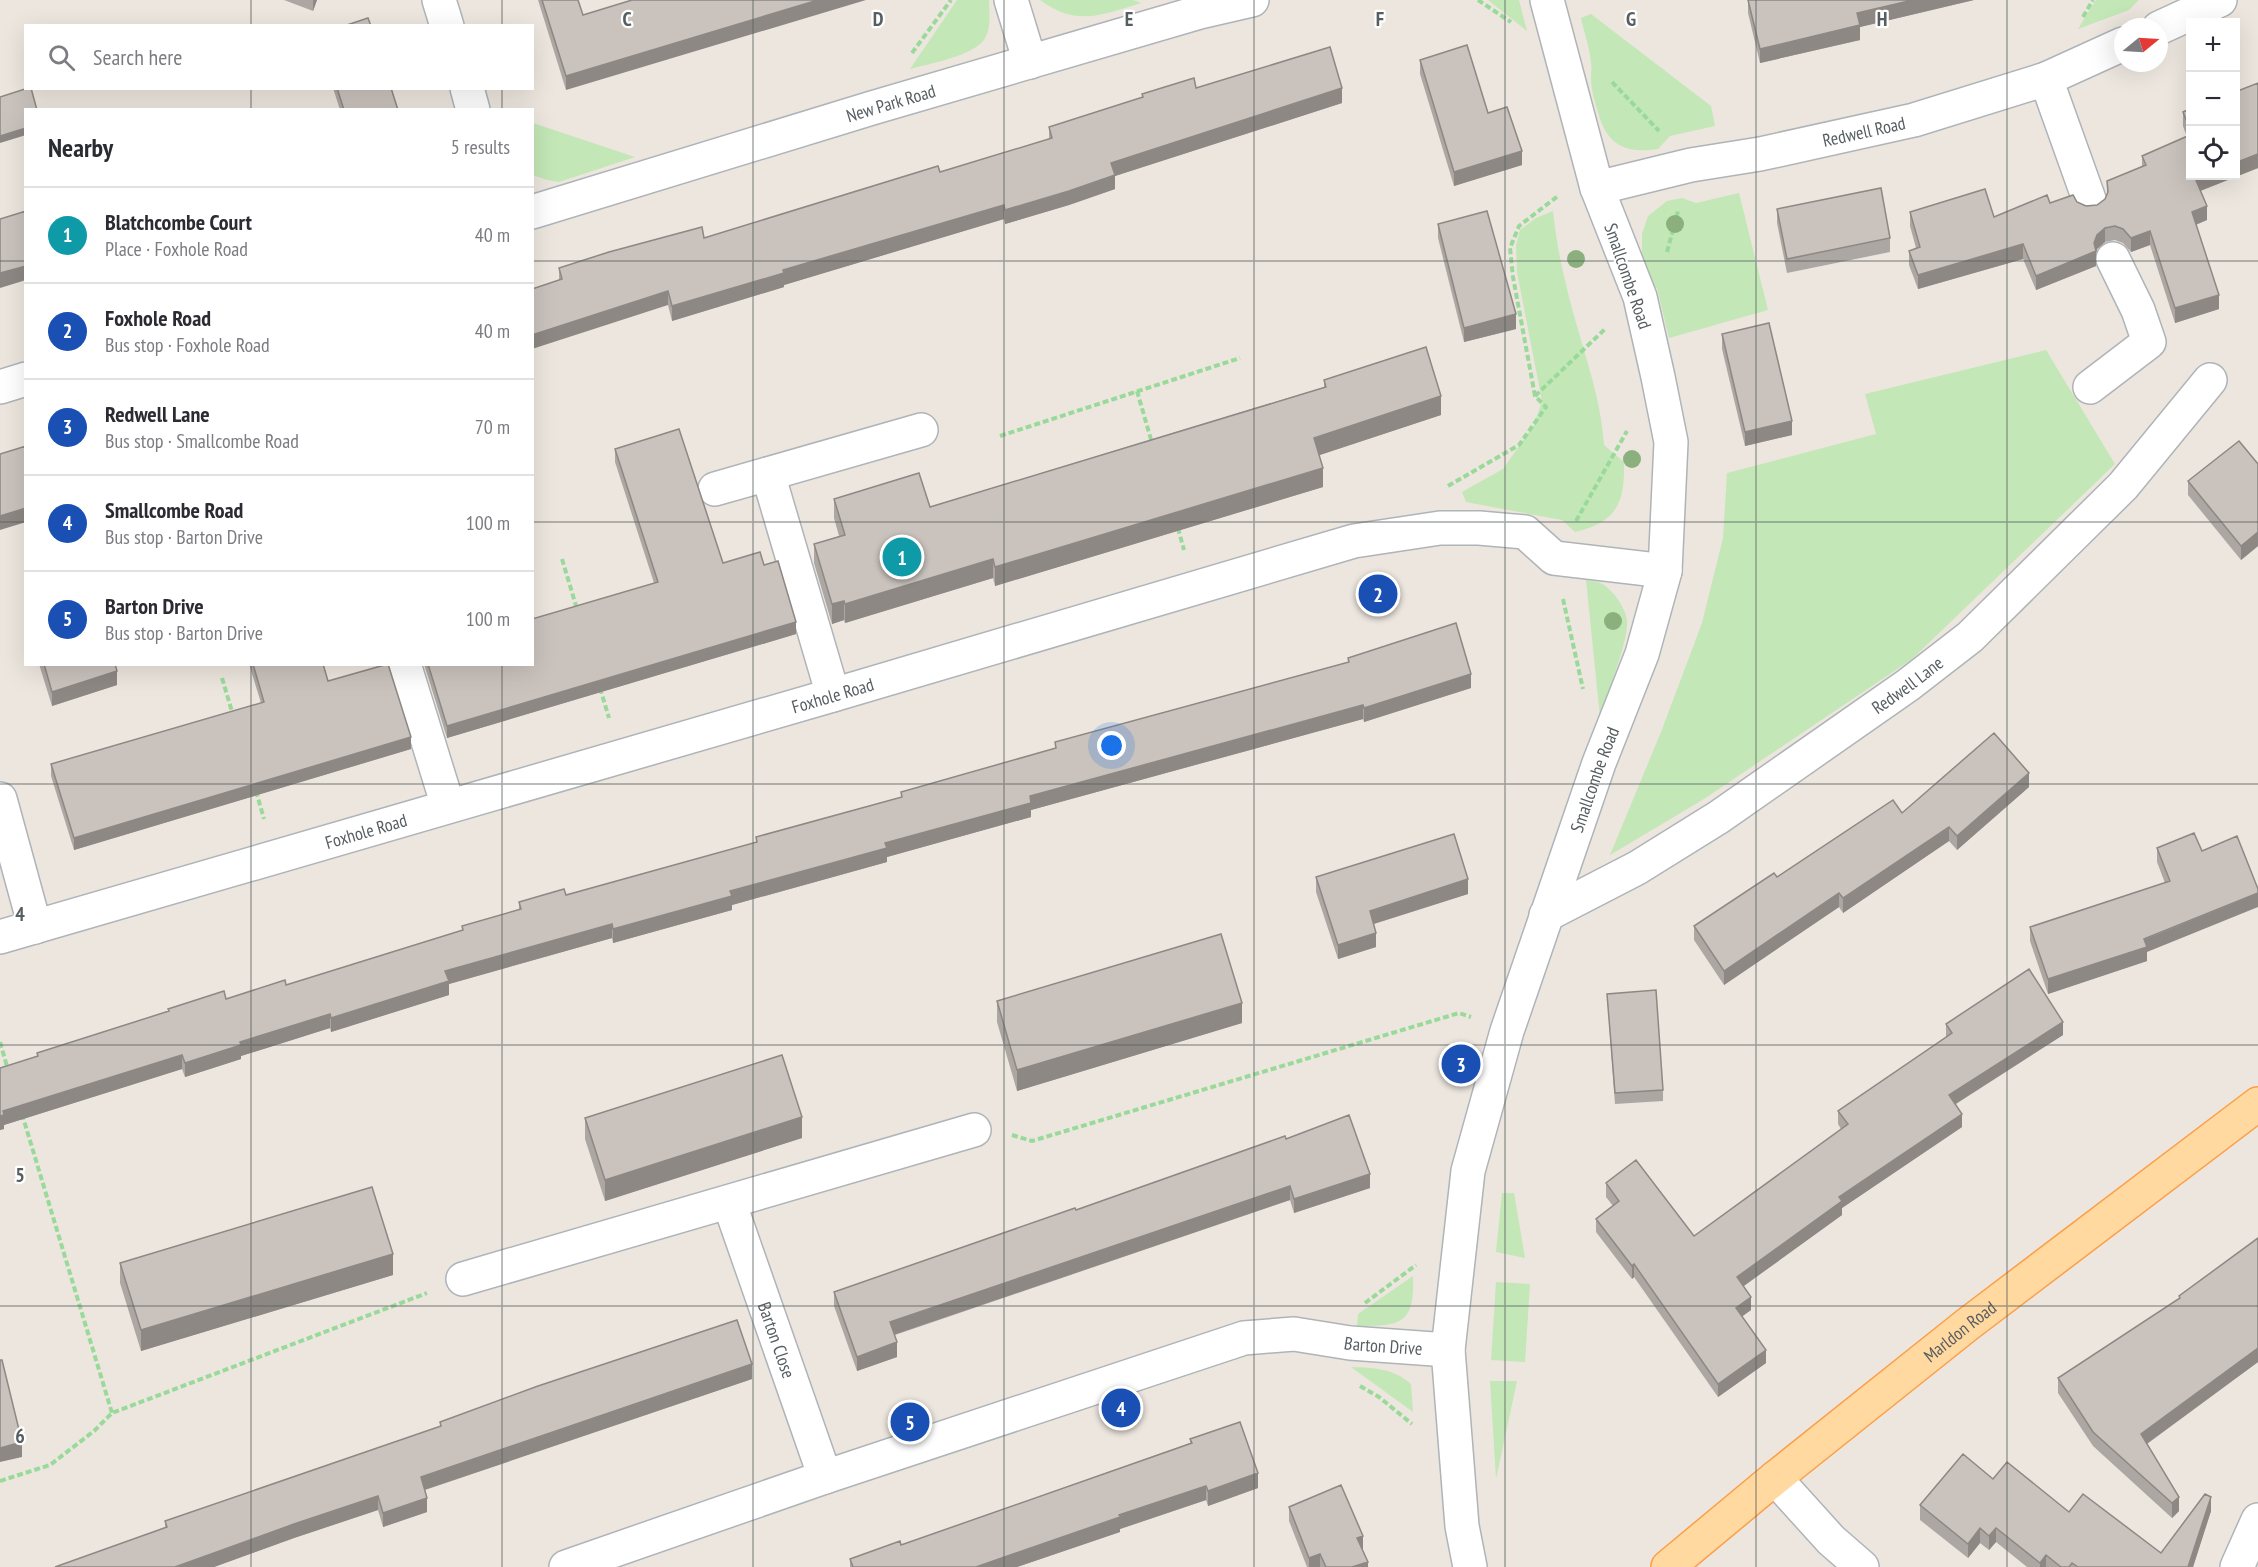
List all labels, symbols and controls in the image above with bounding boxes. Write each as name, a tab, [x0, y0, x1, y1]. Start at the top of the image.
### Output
text: C	[622, 6, 632, 32]
text: D	[873, 6, 884, 32]
text: E	[1125, 6, 1133, 32]
text: F	[1376, 6, 1384, 32]
text: G	[1626, 6, 1636, 32]
text: H	[1877, 6, 1887, 32]
north arrow	[2114, 18, 2168, 72]
map controls	[2186, 18, 2240, 180]
button: +	[2186, 18, 2240, 72]
search box	[24, 24, 534, 90]
icon: search	[45, 41, 78, 74]
text: Search here	[93, 43, 182, 71]
button: −	[2186, 72, 2240, 126]
street label: New Park Road	[843, 79, 938, 127]
street label: Redwell Road	[1820, 111, 1907, 151]
button: locate	[2186, 126, 2240, 180]
text: Nearby	[48, 131, 113, 164]
text: 5 results	[451, 134, 510, 160]
text: Blatchcombe Court	[105, 208, 252, 236]
street label: Smallcombe Road	[1599, 220, 1657, 332]
text: 1	[63, 222, 72, 248]
text: 40 m	[475, 222, 510, 248]
text: Place · Foxhole Road	[105, 236, 248, 262]
text: Foxhole Road	[105, 304, 211, 332]
text: 2	[63, 318, 72, 344]
text: 40 m	[475, 318, 510, 344]
text: Bus stop · Foxhole Road	[105, 332, 270, 358]
text: Redwell Lane	[105, 400, 210, 428]
text: 3	[63, 414, 72, 440]
text: 70 m	[475, 414, 510, 440]
text: Bus stop · Smallcombe Road	[105, 428, 299, 454]
text: Smallcombe Road	[105, 496, 243, 524]
text: 4	[63, 510, 72, 536]
text: 100 m	[466, 510, 510, 536]
text: Bus stop · Barton Drive	[105, 524, 263, 550]
pin: 1	[882, 534, 922, 580]
pin: 2	[1358, 572, 1398, 616]
text: Barton Drive	[105, 592, 204, 620]
text: 5	[63, 606, 72, 632]
text: 100 m	[466, 606, 510, 632]
text: Bus stop · Barton Drive	[105, 620, 263, 646]
street label: Redwell Lane	[1867, 651, 1947, 719]
street label: Foxhole Road	[789, 672, 876, 718]
street label: Smallcombe Road	[1565, 723, 1624, 835]
your location	[1097, 731, 1126, 760]
street label: Foxhole Road	[322, 808, 410, 853]
text: 4	[15, 901, 25, 927]
pin: 3	[1442, 1042, 1480, 1086]
text: 5	[15, 1162, 25, 1188]
street label: Marldon Road	[1919, 1296, 2000, 1367]
street label: Barton Close	[753, 1299, 801, 1381]
street label: Barton Drive	[1343, 1331, 1423, 1360]
pin: 4	[1102, 1386, 1140, 1430]
pin: 5	[890, 1400, 930, 1444]
text: 6	[15, 1423, 25, 1449]

